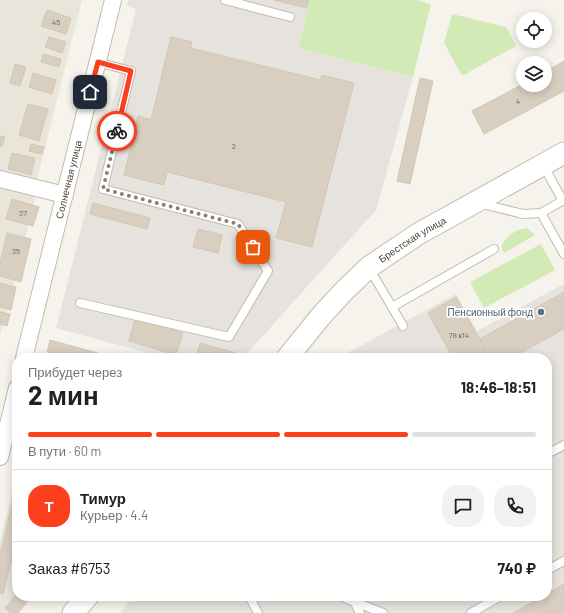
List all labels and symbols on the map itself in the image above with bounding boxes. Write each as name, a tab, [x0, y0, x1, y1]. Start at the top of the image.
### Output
house number: 45	[52, 17, 60, 27]
pin	[73, 75, 107, 109]
house number: 4	[516, 96, 520, 106]
courier	[97, 111, 137, 151]
street label: Солнечная улица	[53, 139, 84, 220]
house number: 2	[232, 141, 236, 151]
house number: 37	[19, 208, 27, 218]
street label: Брестская улица	[376, 214, 448, 265]
pin	[236, 230, 270, 264]
house number: 35	[12, 246, 20, 256]
place label: Пенсионный фонд	[448, 306, 533, 318]
marker: Пенсионный фонд	[536, 307, 546, 317]
house number: 78 к14	[449, 330, 469, 340]

